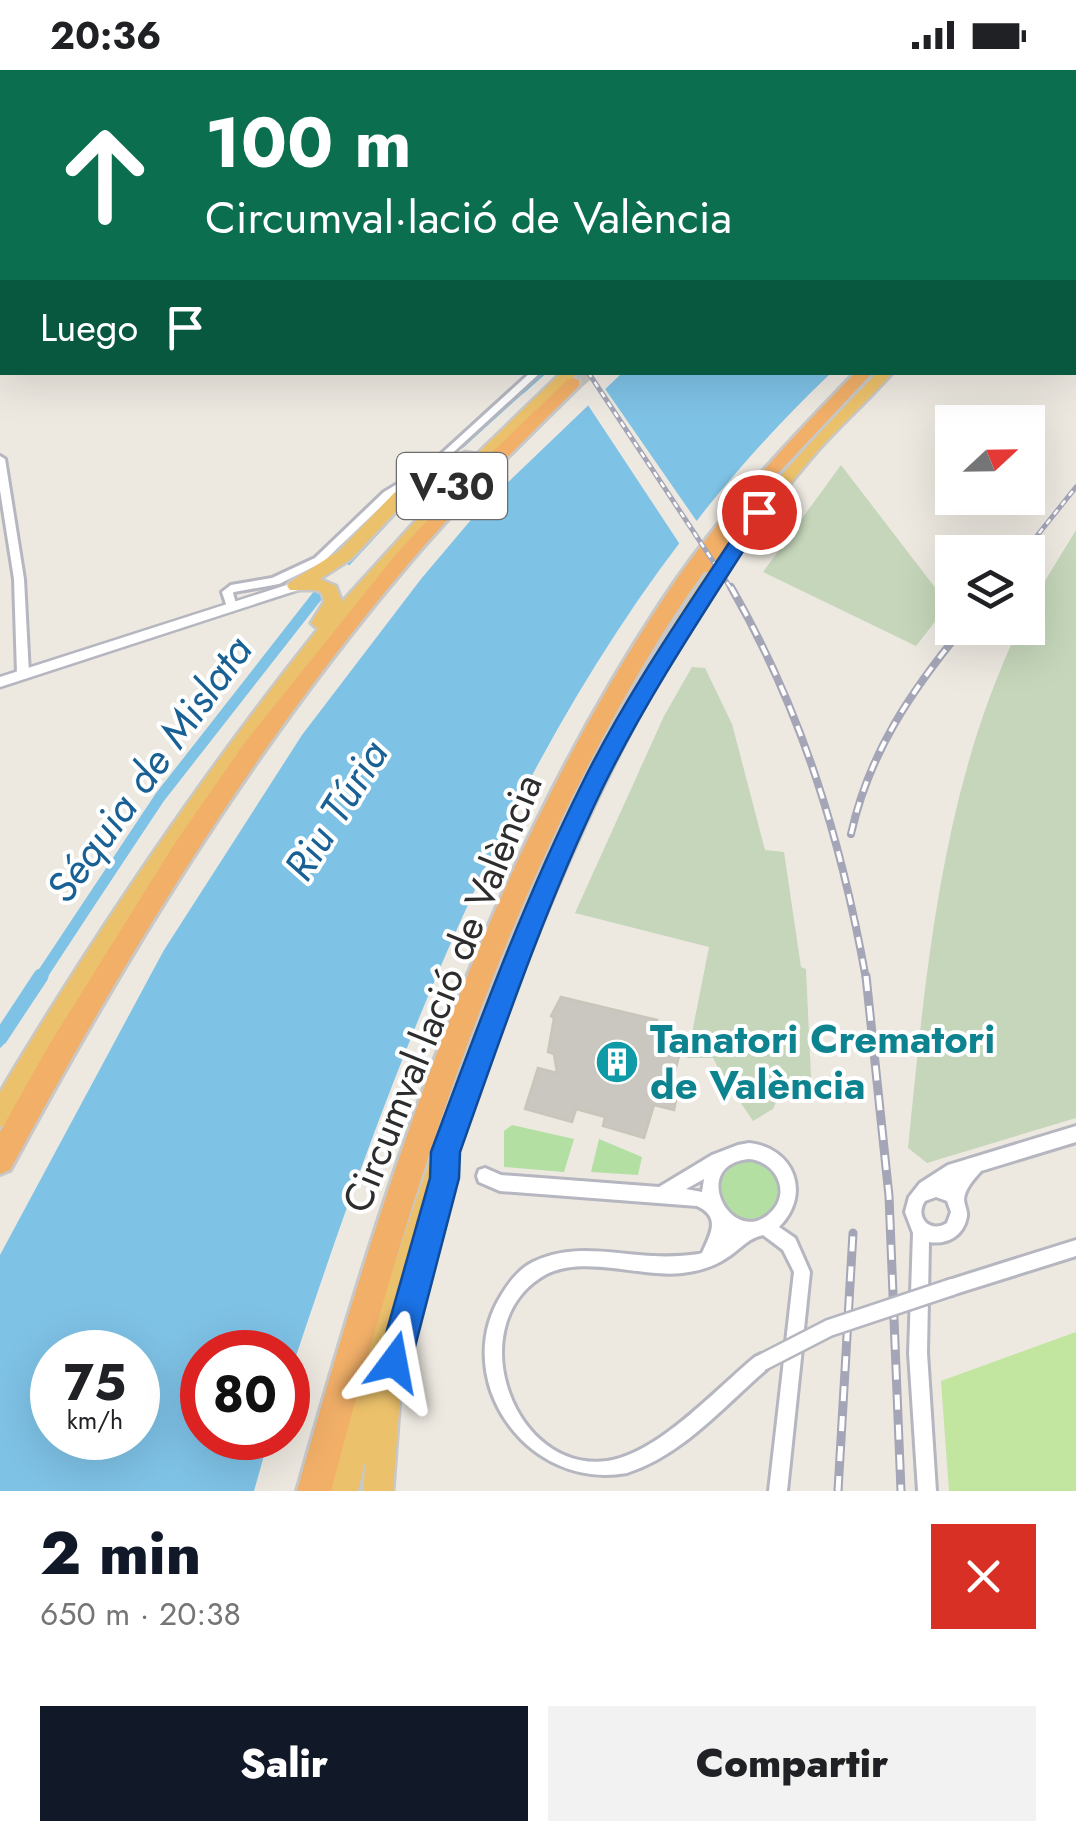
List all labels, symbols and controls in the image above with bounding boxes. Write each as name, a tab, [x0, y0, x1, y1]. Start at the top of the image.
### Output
text: 20:36	[50, 8, 161, 63]
text: 100 m	[205, 92, 412, 193]
icon: ahead	[40, 110, 170, 240]
text: Circumval·lació de València	[205, 185, 732, 250]
text: Luego	[40, 300, 138, 355]
icon: arrive	[158, 300, 213, 355]
north arrow	[935, 405, 1045, 515]
map controls	[935, 405, 1045, 645]
road number: V-30	[397, 453, 507, 519]
pin	[717, 470, 802, 555]
icon: arrive	[732, 485, 787, 540]
button: layers	[935, 535, 1045, 645]
water label: Séquia de Mislata	[31, 623, 267, 915]
water label: Riu Túria	[269, 728, 403, 892]
street label: Circumval·lació de València	[327, 765, 557, 1221]
place label: Tanatori Crematori de València	[650, 1010, 995, 1114]
building icon: Tanatori Crematori de València	[594, 1039, 640, 1085]
position arrow	[342, 1310, 446, 1414]
speed limit sign: 80	[180, 1330, 310, 1460]
text: 75	[64, 1346, 126, 1419]
text: km/h	[67, 1402, 123, 1438]
text: 2 min	[40, 1510, 201, 1597]
button: close	[931, 1524, 1036, 1629]
text: 650 m · 20:38	[40, 1591, 241, 1637]
button: Salir	[40, 1706, 528, 1821]
button: Compartir	[548, 1706, 1036, 1821]

